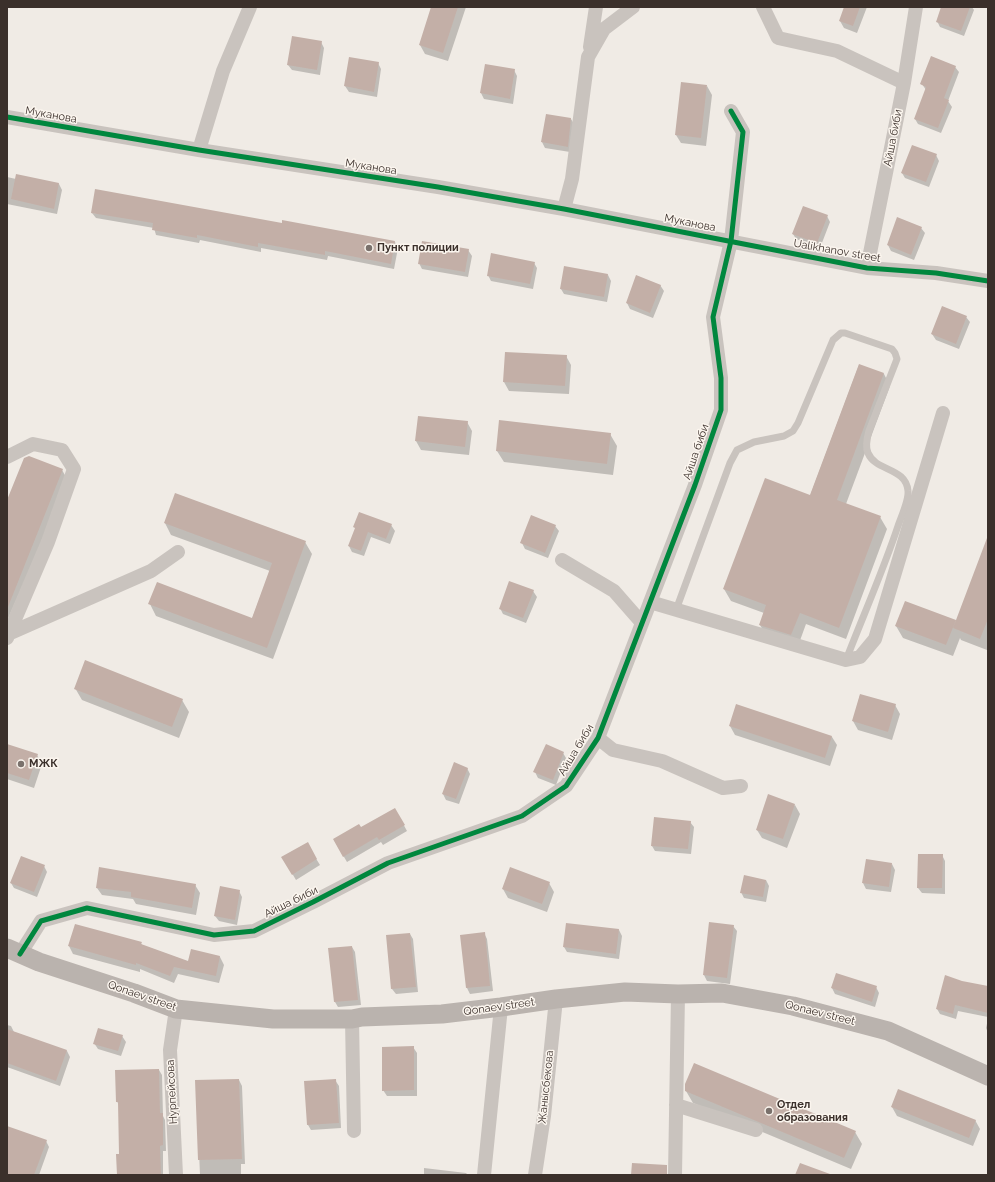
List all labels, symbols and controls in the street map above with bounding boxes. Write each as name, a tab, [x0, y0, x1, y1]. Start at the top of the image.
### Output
street label: Муканова	[24, 104, 78, 126]
street label: Айша биби	[881, 108, 905, 168]
street label: Муканова	[344, 156, 398, 178]
street label: Муканова	[663, 212, 717, 234]
street label: Ualikhanov street	[792, 237, 882, 265]
place label: Пункт полиции	[377, 241, 459, 255]
marker: Пункт полиции	[364, 243, 374, 253]
street label: Айша биби	[680, 422, 712, 482]
street label: Айша биби	[555, 722, 597, 778]
place label: МЖК	[29, 757, 58, 771]
marker: МЖК	[16, 759, 26, 769]
street label: Айша биби	[262, 883, 320, 921]
street label: Qonaev street	[106, 978, 178, 1014]
street label: Qonaev street	[463, 995, 535, 1019]
street label: Qonaev street	[784, 998, 856, 1028]
street label: Жанысбекова	[536, 1050, 556, 1124]
street label: Нурпейсова	[164, 1059, 180, 1125]
place label: Отдел образования	[777, 1098, 848, 1124]
marker: Отдел образования	[764, 1106, 774, 1116]

